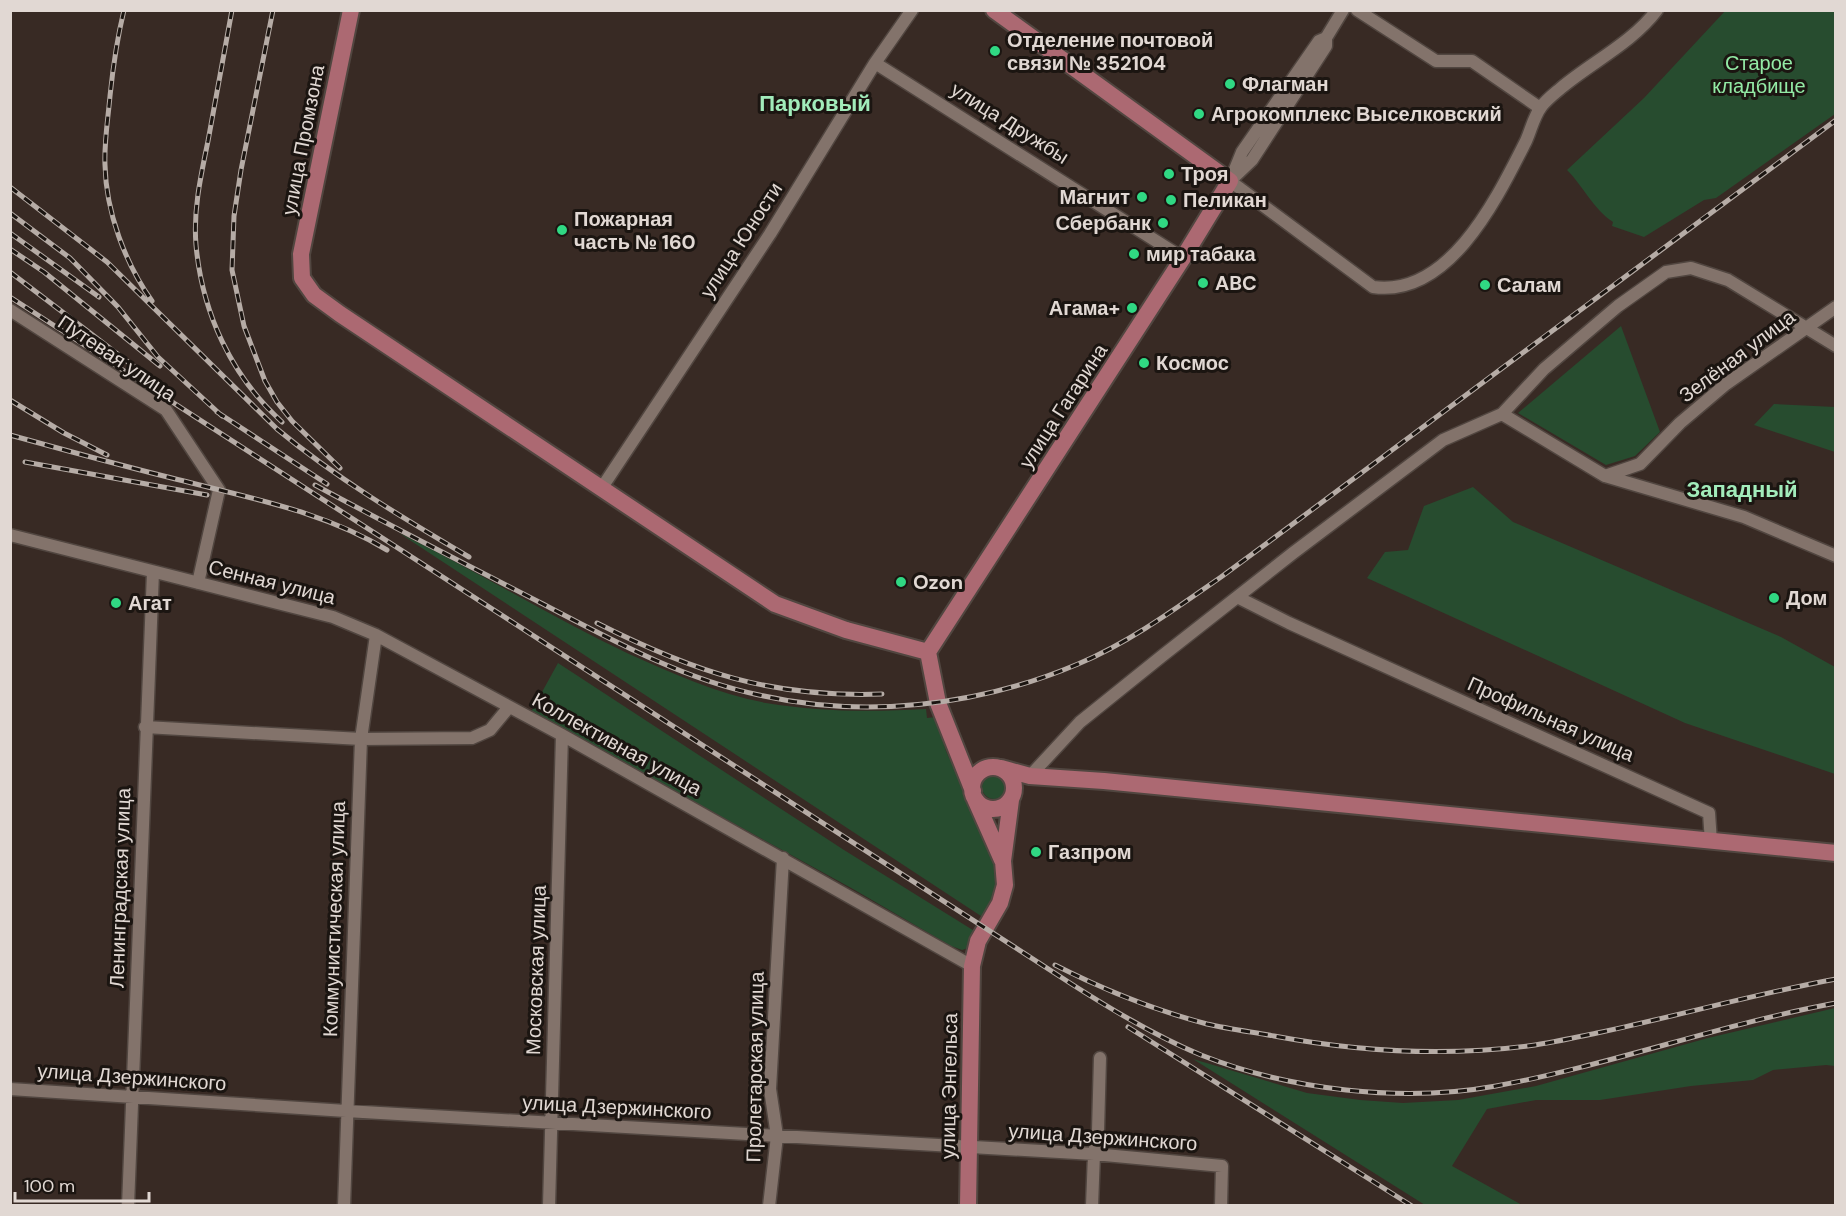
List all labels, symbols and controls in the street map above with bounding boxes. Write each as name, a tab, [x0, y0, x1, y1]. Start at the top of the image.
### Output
place label: Отделение почтовой связи № 352104	[1007, 27, 1213, 76]
marker: Отделение почтовой связи № 352104	[988, 44, 1002, 58]
park label: Старое кладбище	[1712, 50, 1806, 99]
street label: улица Промзона	[276, 62, 330, 217]
place label: Флагман	[1242, 71, 1328, 97]
street label: улица Дружбы	[946, 76, 1074, 170]
marker: Флагман	[1223, 77, 1237, 91]
district label: Парковый	[759, 89, 871, 118]
place label: Агрокомплекс Выселковский	[1211, 101, 1502, 127]
marker: Агрокомплекс Выселковский	[1192, 107, 1206, 121]
place label: Троя	[1181, 161, 1228, 187]
marker: Троя	[1162, 167, 1176, 181]
street label: улица Юности	[694, 177, 788, 303]
place label: Магнит	[1059, 184, 1130, 210]
place label: Пеликан	[1183, 187, 1267, 213]
marker: Магнит	[1135, 190, 1149, 204]
marker: Пеликан	[1164, 193, 1178, 207]
place label: Пожарная часть № 160	[574, 206, 696, 255]
place label: Сбербанк	[1056, 210, 1152, 236]
marker: Сбербанк	[1156, 216, 1170, 230]
marker: Пожарная часть № 160	[555, 223, 569, 237]
place label: мир табака	[1146, 241, 1256, 267]
marker: мир табака	[1127, 247, 1141, 261]
place label: ABC	[1215, 270, 1257, 296]
place label: Салам	[1497, 272, 1561, 298]
marker: ABC	[1196, 276, 1210, 290]
marker: Салам	[1478, 278, 1492, 292]
place label: Агама+	[1049, 295, 1120, 321]
marker: Агама+	[1125, 301, 1139, 315]
street label: Зелёная улица	[1674, 303, 1801, 408]
street label: Путевая улица	[53, 309, 182, 408]
street label: улица Гагарина	[1013, 338, 1113, 473]
place label: Космос	[1156, 350, 1229, 376]
marker: Космос	[1137, 356, 1151, 370]
district label: Западный	[1686, 475, 1798, 504]
street label: Сенная улица	[206, 554, 339, 611]
place label: Ozon	[913, 569, 963, 595]
marker: Ozon	[894, 575, 908, 589]
place label: Дом	[1786, 585, 1827, 611]
place label: Агат	[128, 590, 172, 616]
marker: Дом	[1767, 591, 1781, 605]
marker: Агат	[109, 596, 123, 610]
street label: Профильная улица	[1464, 671, 1639, 768]
street label: Коллективная улица	[528, 687, 707, 802]
street label: Ленинградская улица	[104, 787, 137, 988]
street label: Коммунистическая улица	[317, 800, 351, 1037]
place label: Газпром	[1048, 839, 1131, 865]
marker: Газпром	[1029, 845, 1043, 859]
street label: Московская улица	[520, 884, 552, 1055]
street label: Пролетарская улица	[740, 970, 770, 1163]
street label: улица Энгельса	[935, 1012, 963, 1159]
street label: улица Дзержинского	[37, 1057, 227, 1097]
street label: улица Дзержинского	[522, 1089, 712, 1125]
street label: улица Дзержинского	[1008, 1117, 1198, 1157]
scale bar	[15, 1165, 148, 1203]
text: 100 m	[24, 1174, 75, 1198]

